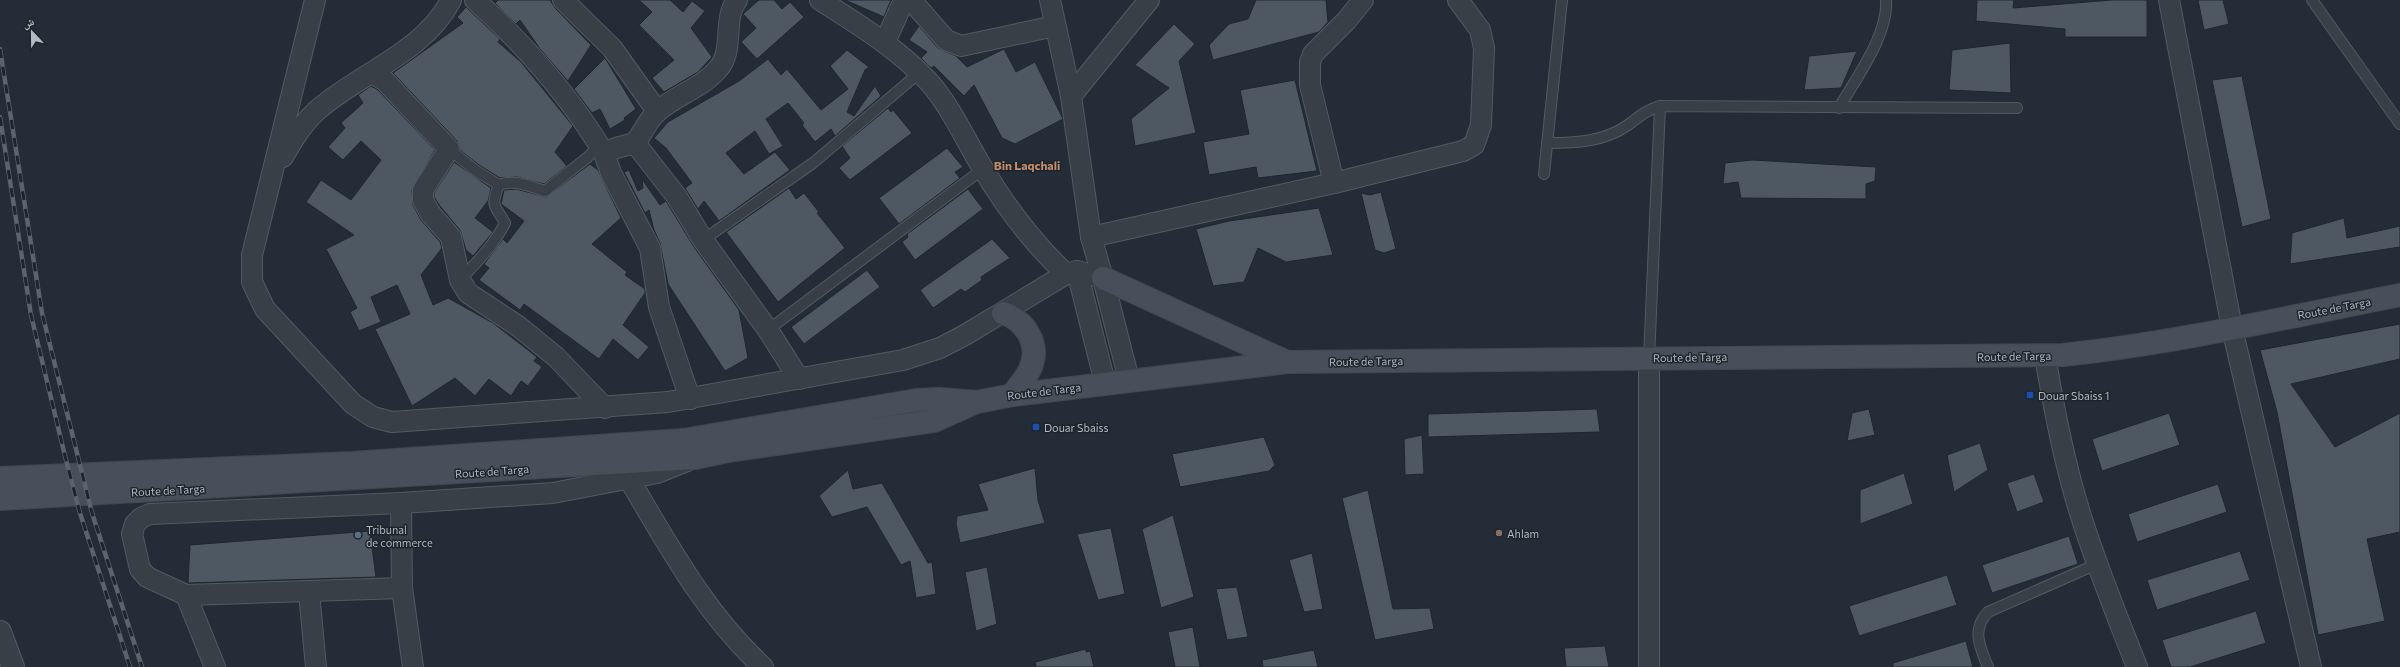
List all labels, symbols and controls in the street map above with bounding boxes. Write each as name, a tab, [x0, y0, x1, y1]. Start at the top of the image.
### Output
north arrow	[12, 12, 52, 52]
text: ش	[20, 14, 37, 32]
district label: Bin Laqchali	[994, 158, 1060, 172]
street label: Route de Targa	[2296, 295, 2372, 321]
street label: Route de Targa	[1977, 349, 2051, 363]
street label: Route de Targa	[1653, 350, 1727, 364]
street label: Route de Targa	[1329, 354, 1403, 368]
street label: Route de Targa	[1006, 380, 1082, 402]
place label: Douar Sbaiss 1	[2038, 389, 2109, 402]
marker: Douar Sbaiss 1	[2025, 390, 2035, 400]
place label: Douar Sbaiss	[1044, 421, 1109, 434]
marker: Douar Sbaiss	[1031, 422, 1041, 432]
street label: Route de Targa	[455, 462, 529, 480]
street label: Route de Targa	[131, 482, 205, 498]
place label: Tribunal de commerce	[366, 523, 433, 549]
place label: Ahlam	[1507, 527, 1539, 540]
marker: Ahlam	[1494, 528, 1504, 538]
marker: Tribunal de commerce	[353, 530, 363, 540]

